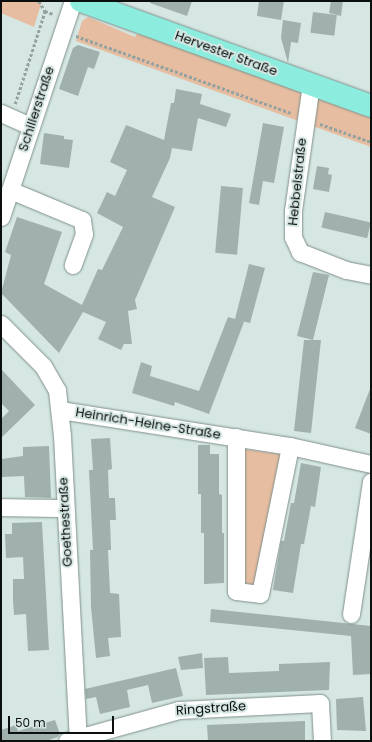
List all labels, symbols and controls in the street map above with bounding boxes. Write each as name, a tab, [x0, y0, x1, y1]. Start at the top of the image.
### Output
street label: Hervester Straße	[173, 28, 279, 80]
street label: Schillerstraße	[16, 65, 58, 153]
street label: Hebbelstraße	[286, 137, 310, 227]
street label: Heinrich-Heine-Straße	[74, 405, 222, 443]
street label: Goethestraße	[56, 477, 76, 567]
street label: Ringstraße	[175, 699, 247, 719]
scale bar	[10, 708, 116, 734]
text: 50 m	[15, 714, 46, 731]

